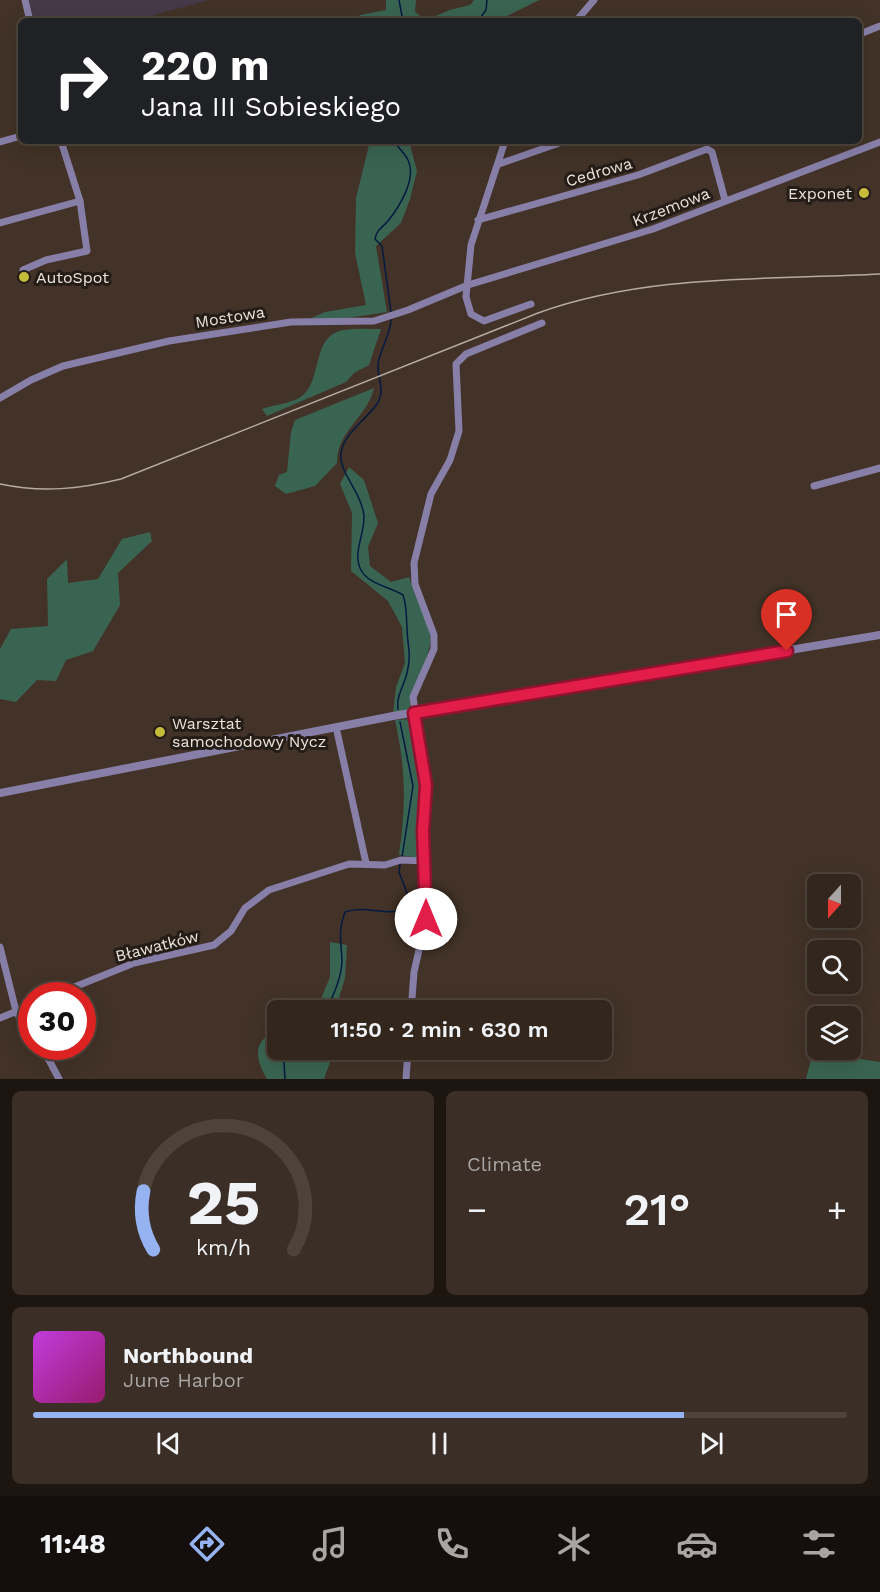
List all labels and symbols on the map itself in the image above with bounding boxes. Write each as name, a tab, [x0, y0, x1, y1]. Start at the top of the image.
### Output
street label: Cedrowa	[564, 153, 634, 191]
street label: Krzemowa	[630, 184, 712, 230]
place label: Exponet	[788, 184, 852, 203]
marker: Exponet	[857, 186, 871, 200]
place label: AutoSpot	[36, 268, 109, 287]
marker: AutoSpot	[17, 270, 31, 284]
street label: Mostowa	[194, 302, 266, 332]
pin	[761, 589, 812, 651]
place label: Warsztat samochodowy Nycz	[172, 714, 326, 751]
marker: Warsztat samochodowy Nycz	[153, 725, 167, 739]
north arrow	[807, 874, 861, 928]
position arrow	[394, 887, 458, 951]
street label: Bławatków	[113, 926, 201, 966]
speed limit sign: 30	[18, 982, 96, 1060]

